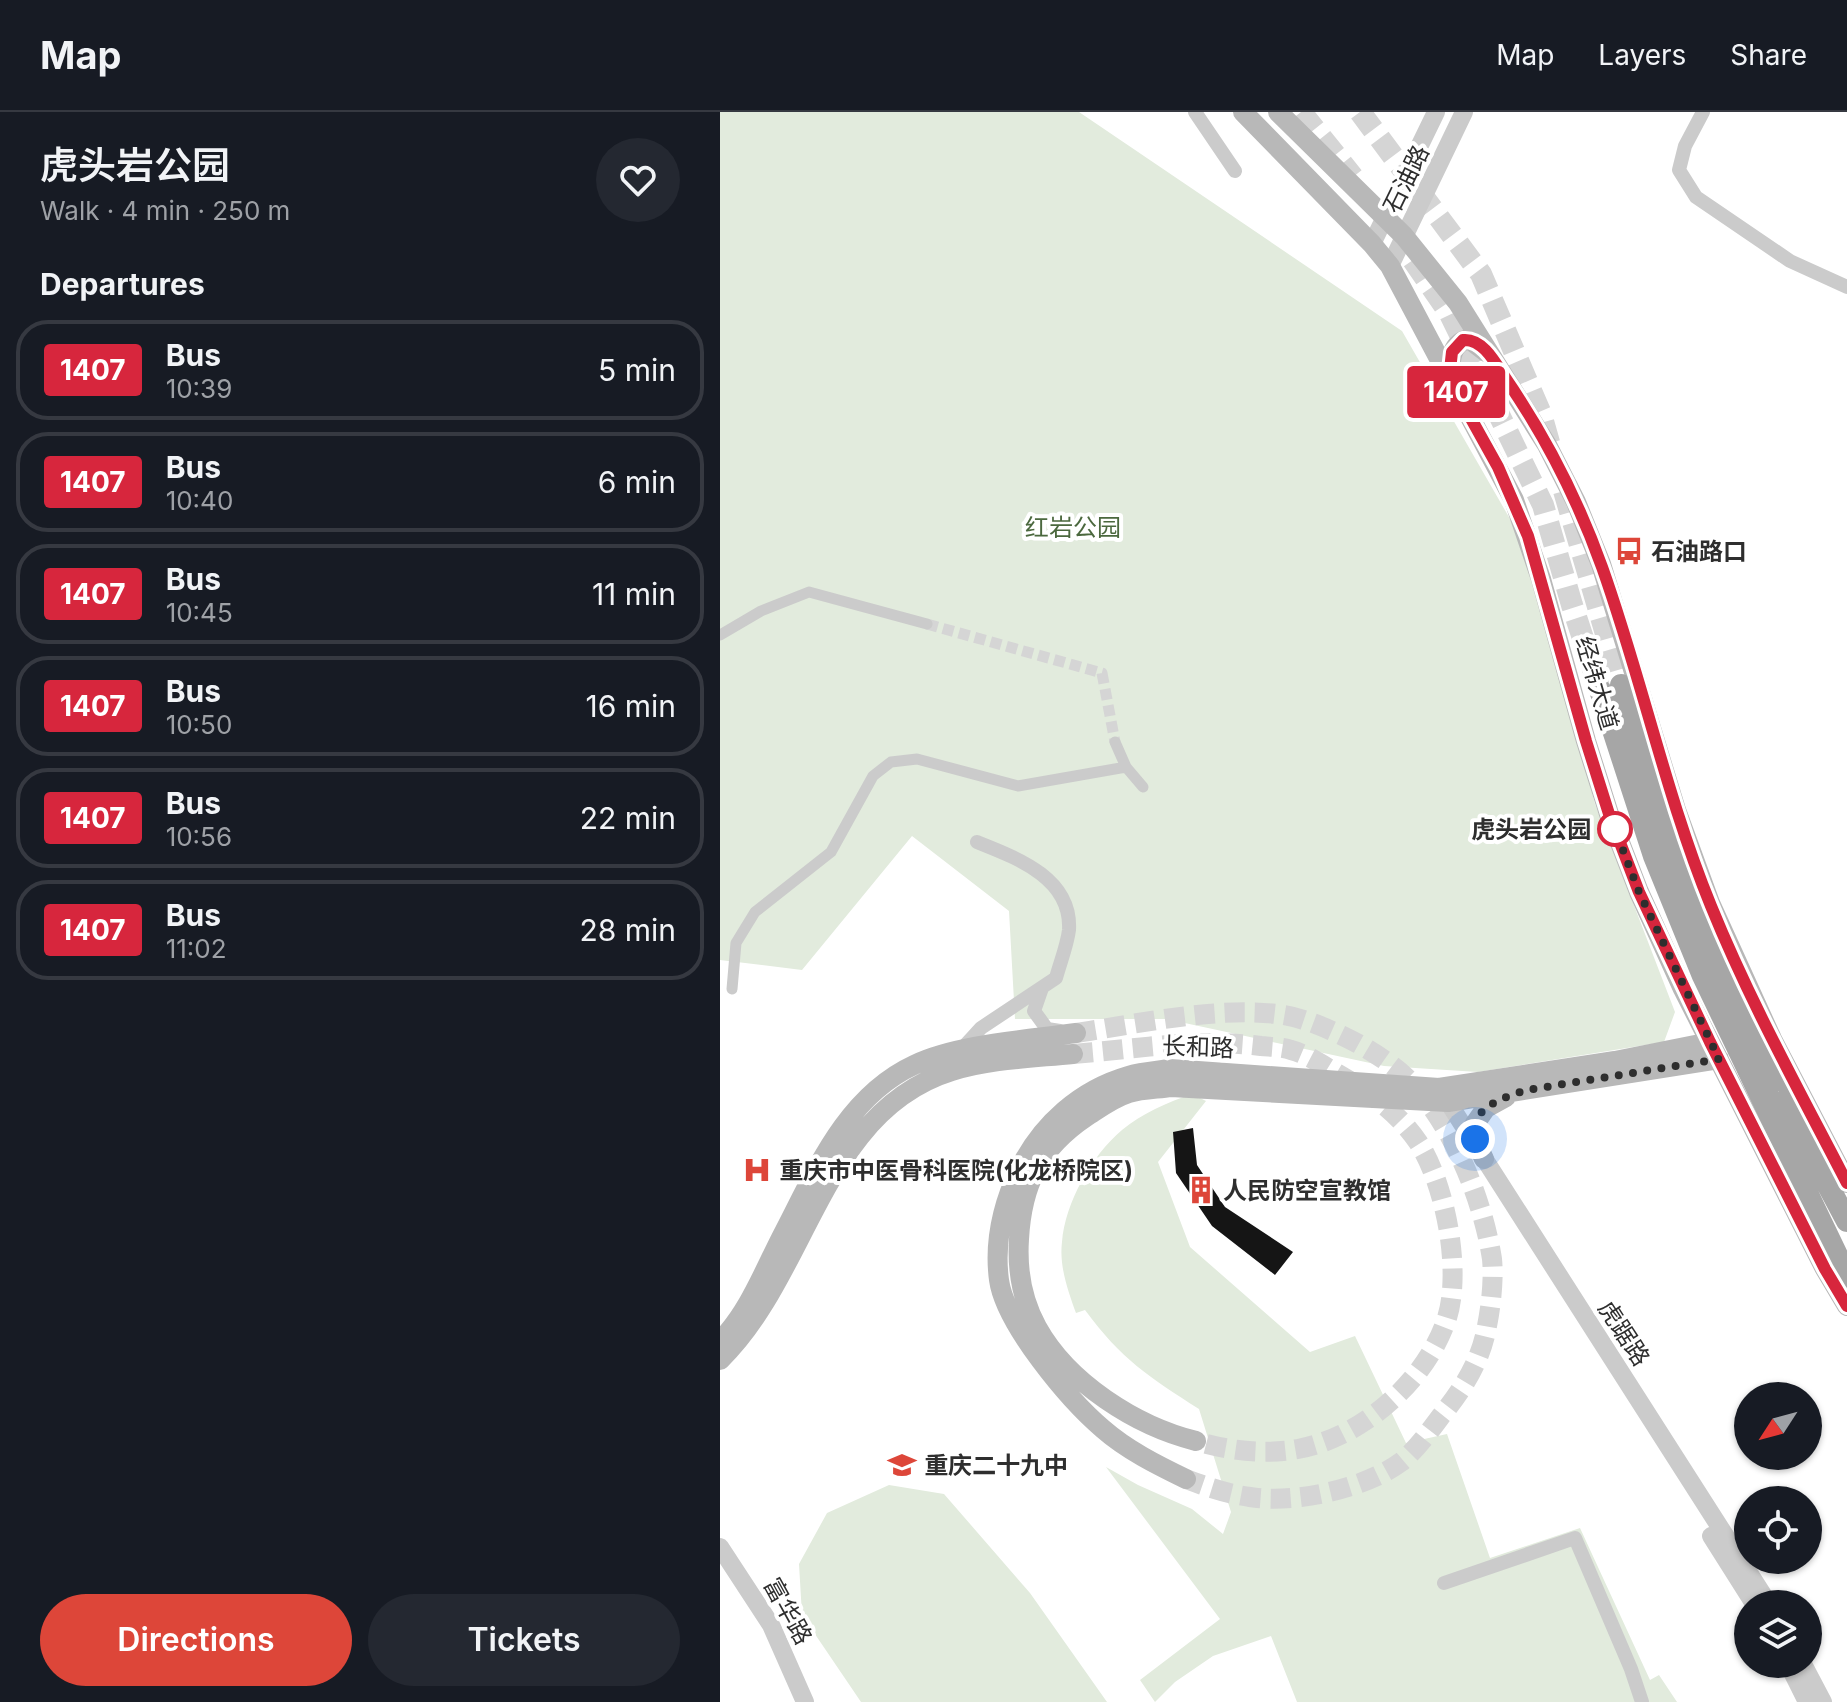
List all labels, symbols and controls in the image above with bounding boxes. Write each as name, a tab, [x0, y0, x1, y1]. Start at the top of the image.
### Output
text: Map	[40, 32, 121, 78]
text: Map	[1496, 38, 1554, 72]
text: Layers	[1598, 38, 1686, 72]
text: Share	[1730, 38, 1807, 72]
button: heart	[596, 138, 680, 222]
street label: 石油路	[1377, 140, 1435, 218]
text: 虎头岩公园	[40, 142, 230, 188]
text: Walk · 4 min · 250 m	[40, 195, 290, 226]
text: Departures	[40, 266, 205, 302]
text: Bus	[166, 337, 221, 373]
text: 5 min	[598, 352, 676, 388]
text: 1407	[60, 353, 126, 387]
line badge: 1407	[1400, 366, 1512, 418]
text: 10:39	[166, 373, 232, 404]
text: 1407	[1423, 375, 1489, 409]
text: Bus	[166, 449, 221, 485]
text: 6 min	[598, 464, 676, 500]
text: 1407	[60, 465, 126, 499]
text: 10:40	[166, 485, 233, 516]
park label: 红岩公园	[1025, 513, 1121, 542]
bus stop icon: 石油路口	[1614, 536, 1644, 566]
place label: 石油路口	[1651, 537, 1747, 566]
text: Bus	[166, 561, 221, 597]
text: 11 min	[592, 576, 676, 612]
text: 1407	[60, 577, 126, 611]
text: 10:45	[166, 597, 233, 628]
street label: 经纬大道	[1570, 633, 1624, 733]
text: Bus	[166, 673, 221, 709]
text: 16 min	[585, 688, 676, 724]
text: 1407	[60, 689, 126, 723]
text: 10:50	[166, 709, 232, 740]
text: Bus	[166, 785, 221, 821]
text: 22 min	[580, 800, 676, 836]
text: 1407	[60, 801, 126, 835]
marker: 虎头岩公园	[1598, 812, 1632, 846]
place label: 虎头岩公园	[1471, 815, 1591, 844]
text: 10:56	[166, 821, 232, 852]
text: Bus	[166, 897, 221, 933]
text: 28 min	[579, 912, 676, 948]
text: 1407	[60, 913, 126, 947]
text: 11:02	[166, 933, 227, 964]
street label: 长和路	[1162, 1031, 1234, 1063]
your location	[1455, 1119, 1495, 1159]
hospital icon: 重庆市中医骨科医院(化龙桥院区)	[742, 1155, 772, 1185]
place label: 重庆市中医骨科医院(化龙桥院区)	[779, 1156, 1133, 1185]
building icon: 人民防空宣教馆	[1186, 1175, 1216, 1205]
place label: 人民防空宣教馆	[1223, 1176, 1391, 1205]
street label: 虎踞路	[1592, 1295, 1656, 1371]
north arrow	[1734, 1382, 1822, 1470]
map controls	[1734, 1382, 1822, 1678]
school or university icon: 重庆二十九中	[887, 1450, 917, 1480]
place label: 重庆二十九中	[924, 1451, 1068, 1480]
button: locate	[1734, 1486, 1822, 1574]
street label: 富华路	[758, 1572, 818, 1650]
button: layers	[1734, 1590, 1822, 1678]
button: Directions	[40, 1594, 352, 1686]
button: Tickets	[368, 1594, 680, 1686]

